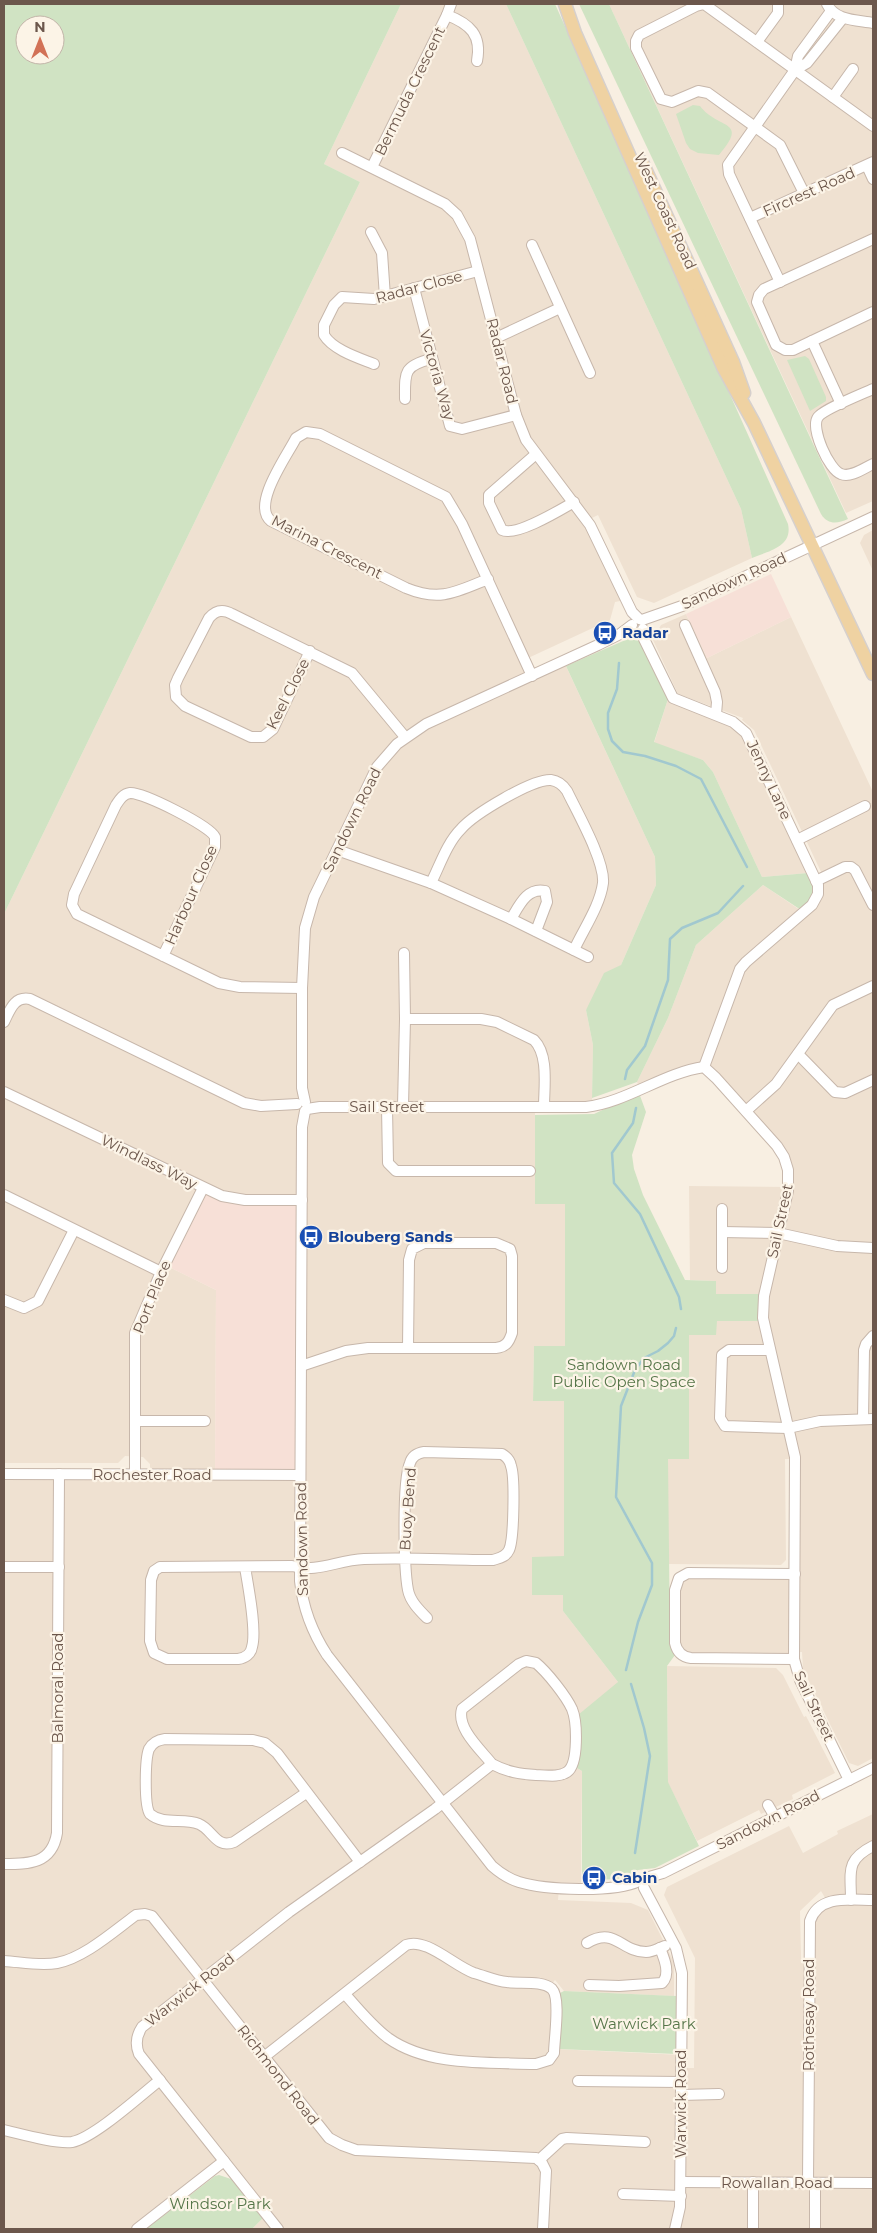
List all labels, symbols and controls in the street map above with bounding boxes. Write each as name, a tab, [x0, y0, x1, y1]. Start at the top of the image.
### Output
north arrow	[15, 15, 65, 65]
text: N	[34, 18, 46, 36]
street label: Bermuda Crescent	[370, 23, 449, 159]
street label: West Coast Road	[630, 149, 701, 272]
street label: Fircrest Road	[760, 163, 858, 220]
street label: Radar Close	[373, 266, 464, 307]
street label: Radar Road	[483, 316, 522, 406]
street label: Victoria Way	[415, 327, 460, 423]
street label: Marina Crescent	[268, 510, 386, 583]
street label: Sandown Road	[678, 548, 789, 613]
bus stop icon: Radar	[592, 620, 618, 646]
place label: Radar	[622, 623, 669, 642]
street label: Keel Close	[262, 655, 313, 732]
street label: Jenny Lane	[742, 736, 796, 823]
street label: Sandown Road	[318, 764, 385, 875]
street label: Harbour Close	[160, 842, 221, 948]
street label: Sail Street	[349, 1097, 425, 1116]
street label: Windlass Way	[98, 1130, 201, 1193]
street label: Sail Street	[762, 1182, 797, 1260]
bus stop icon: Blouberg Sands	[298, 1224, 324, 1250]
place label: Blouberg Sands	[328, 1227, 453, 1246]
street label: Port Place	[128, 1257, 175, 1336]
park label: Sandown Road Public Open Space	[553, 1355, 695, 1391]
street label: Rochester Road	[92, 1465, 212, 1484]
street label: Buoy Bend	[395, 1467, 420, 1551]
street label: Sandown Road	[291, 1482, 312, 1596]
street label: Balmoral Road	[48, 1633, 67, 1743]
street label: Sail Street	[790, 1668, 839, 1744]
street label: Sandown Road	[713, 1785, 823, 1854]
bus stop icon: Cabin	[581, 1865, 607, 1891]
place label: Cabin	[612, 1868, 657, 1887]
street label: Warwick Road	[141, 1949, 238, 2031]
street label: Rothesay Road	[799, 1959, 818, 2071]
park label: Warwick Park	[592, 2014, 696, 2033]
street label: Richmond Road	[233, 2021, 323, 2129]
street label: Warwick Road	[671, 2050, 690, 2158]
street label: Rowallan Road	[721, 2173, 833, 2192]
park label: Windsor Park	[169, 2194, 271, 2213]

